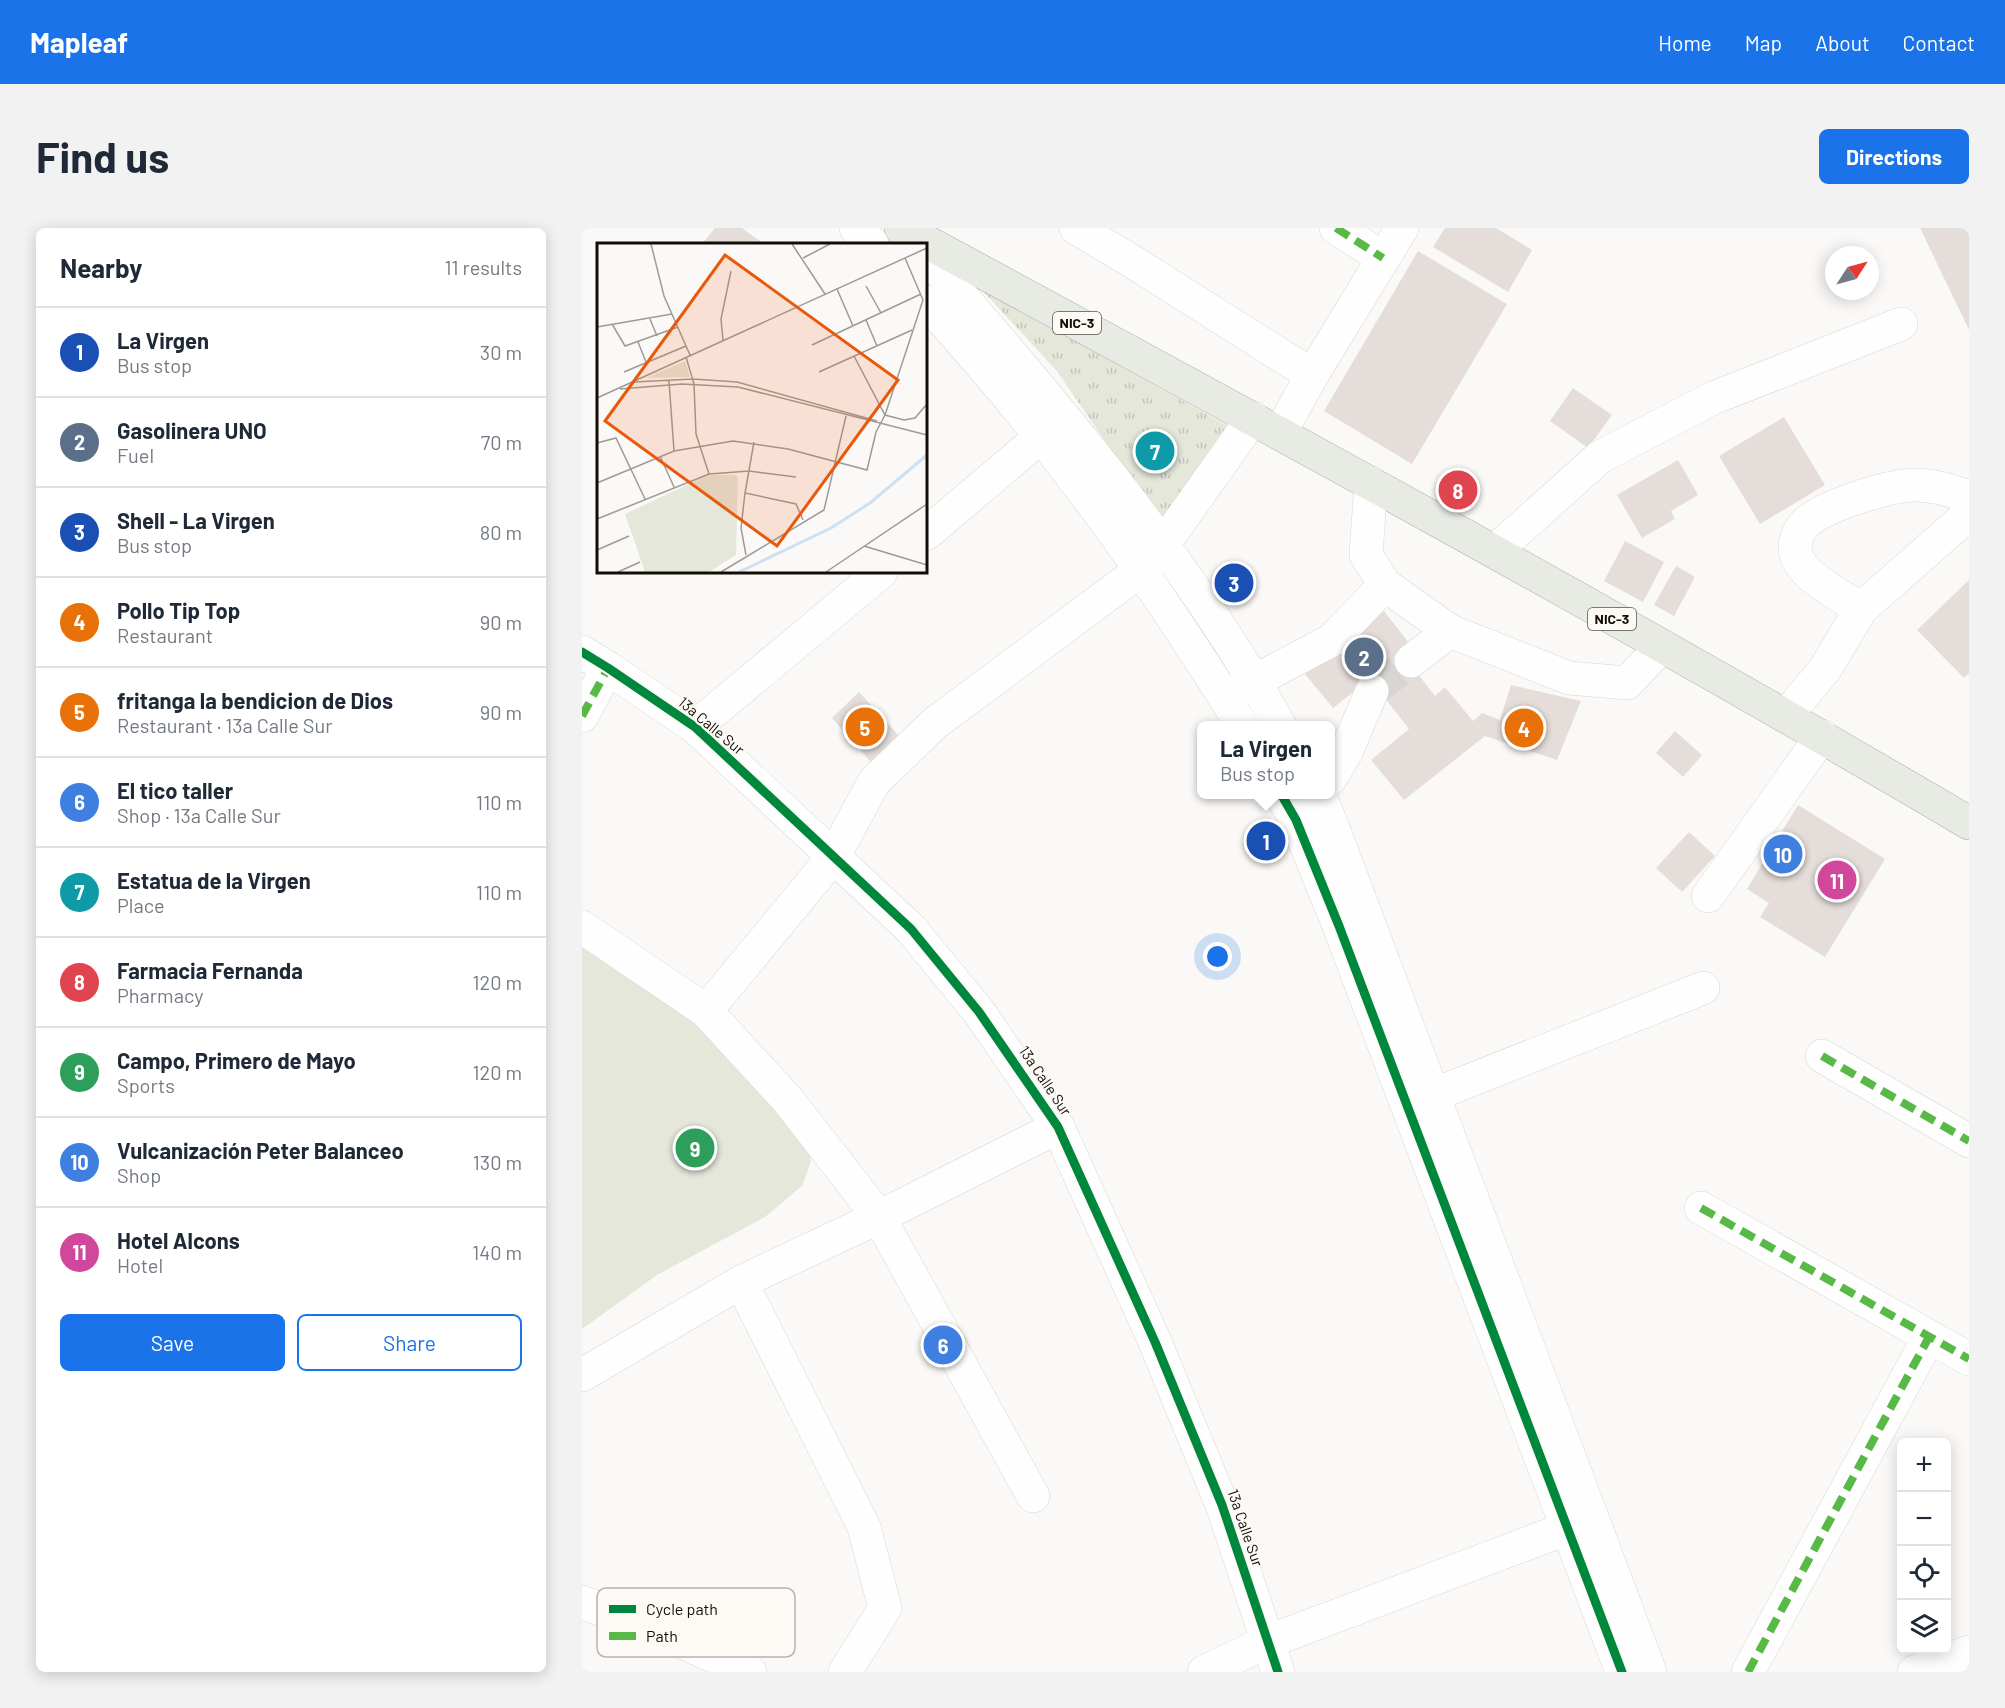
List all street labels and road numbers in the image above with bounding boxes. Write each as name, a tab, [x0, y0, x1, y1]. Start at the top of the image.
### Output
road number: NIC-3	[1053, 312, 1101, 334]
road number: NIC-3	[1588, 608, 1636, 630]
street label: 13a Calle Sur	[675, 692, 749, 758]
street label: 13a Calle Sur	[1016, 1042, 1076, 1119]
street label: 13a Calle Sur	[1224, 1487, 1268, 1569]

